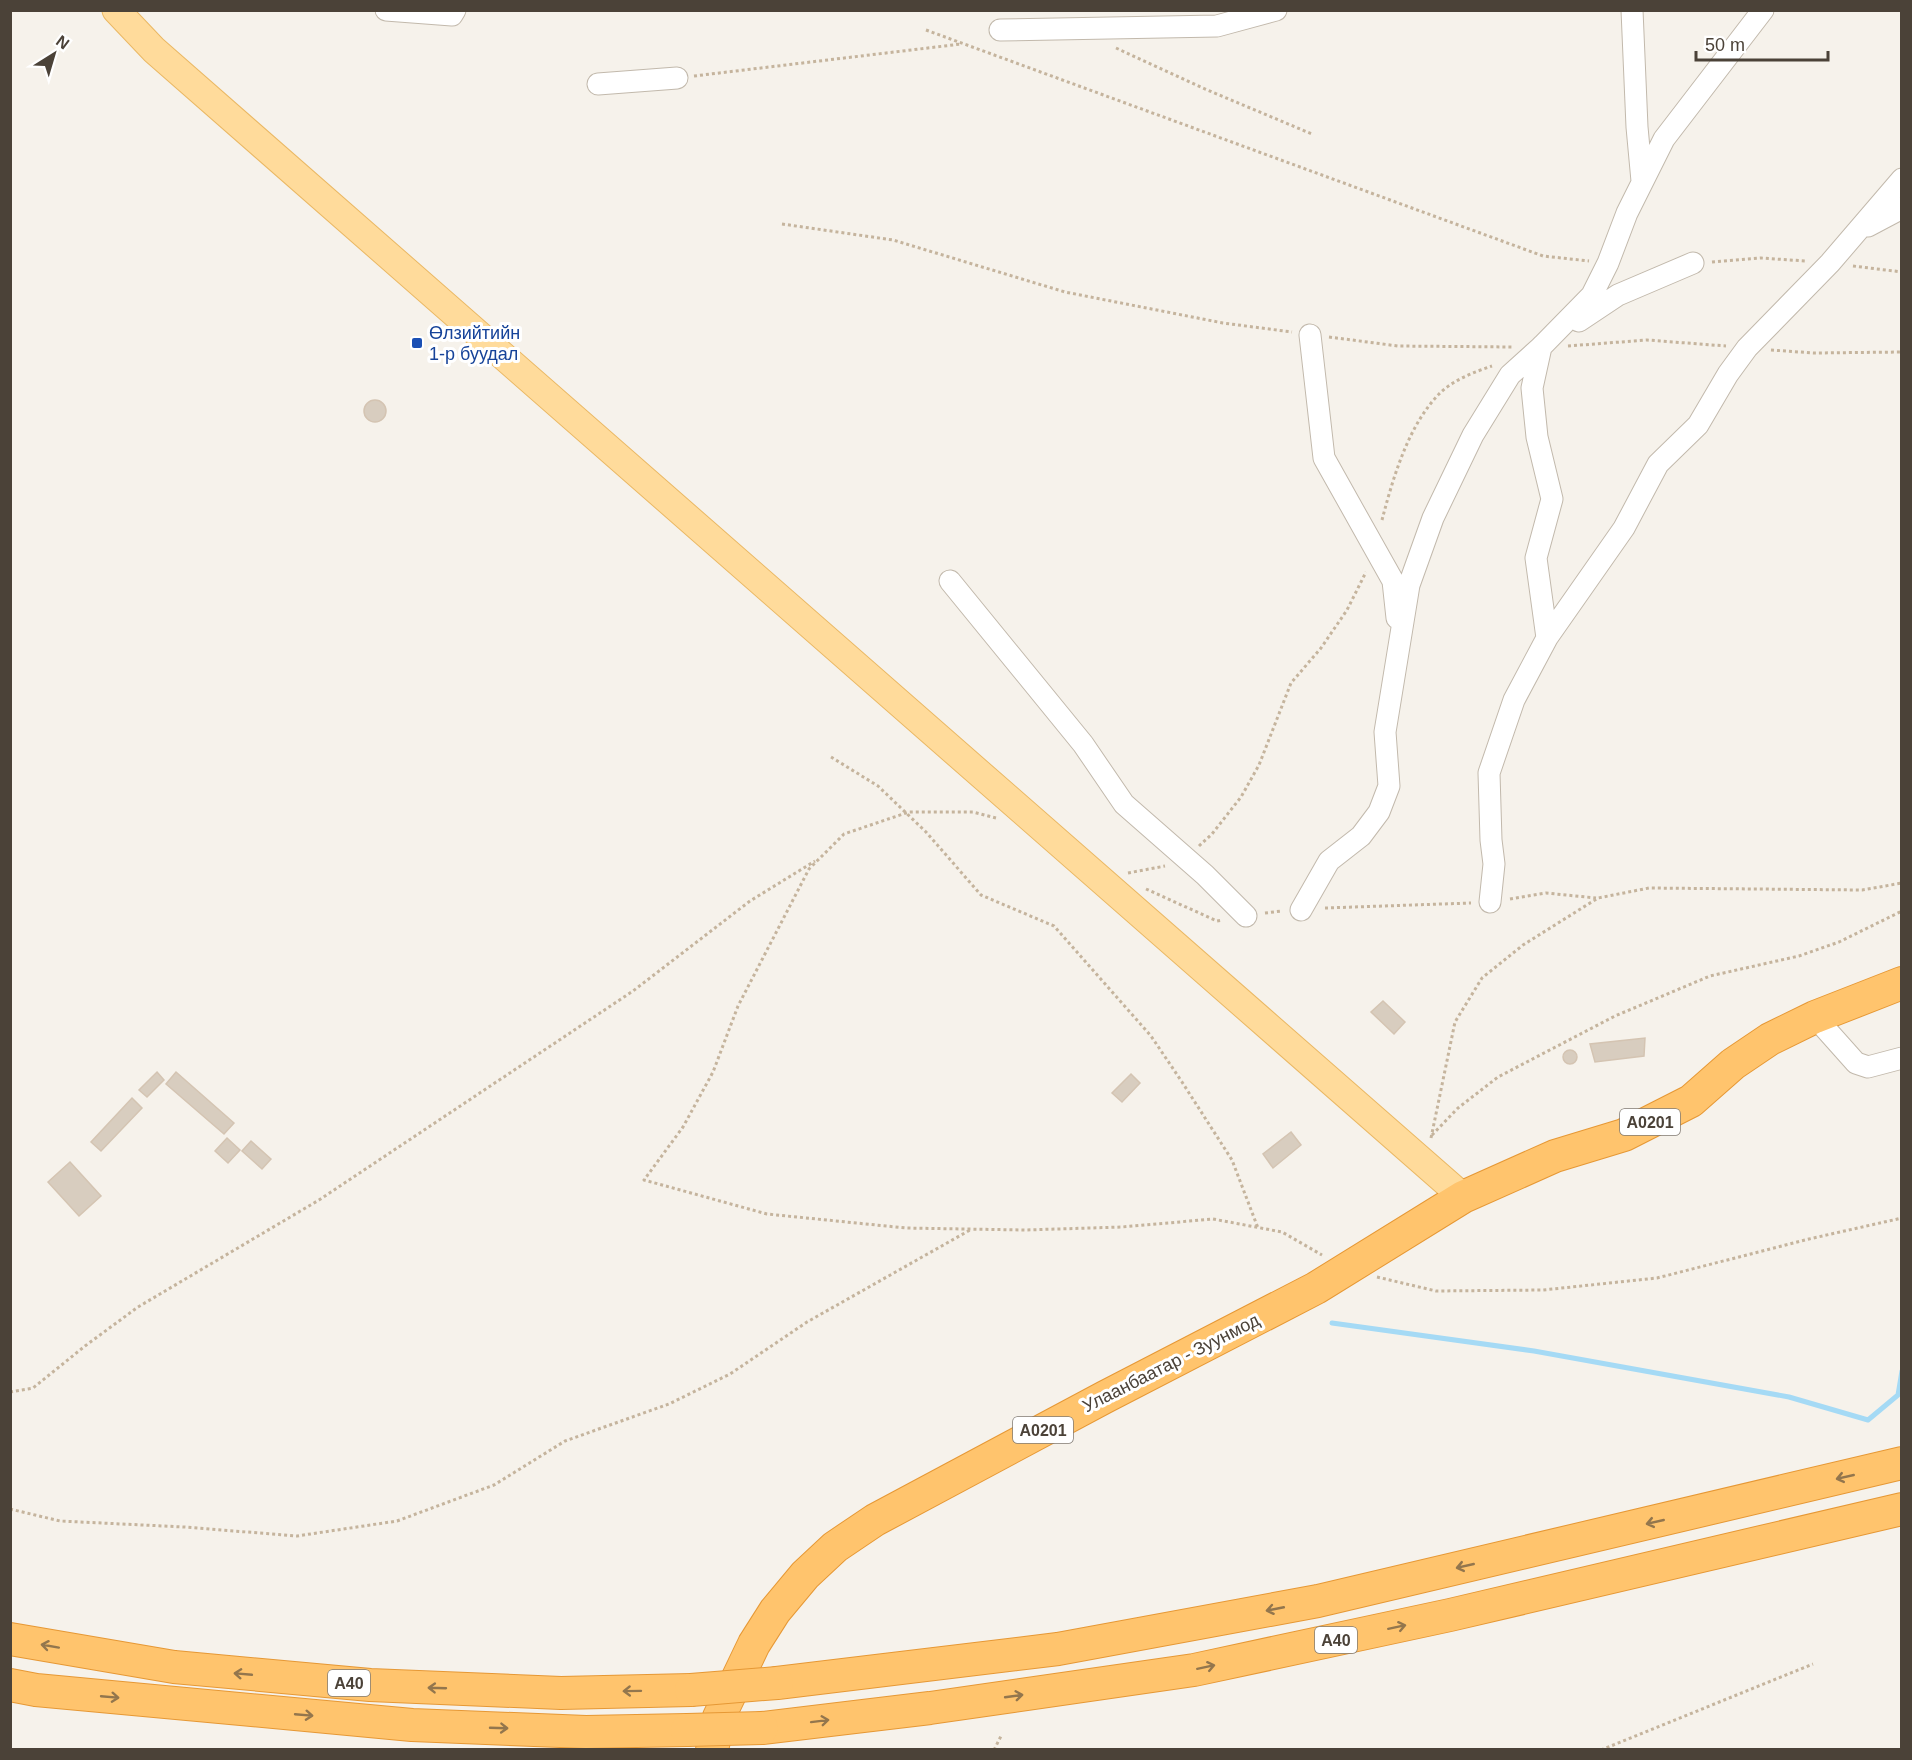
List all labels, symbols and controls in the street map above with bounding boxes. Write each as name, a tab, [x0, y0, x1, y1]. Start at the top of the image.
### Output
north arrow	[24, 24, 84, 84]
scale bar	[1696, 24, 1828, 62]
text: N	[53, 32, 72, 53]
text: 50 m	[1705, 35, 1745, 55]
place label: Өлзийтийн 1-р буудал	[429, 323, 520, 364]
marker: Өлзийтийн 1-р буудал	[410, 336, 424, 350]
road number: A0201	[1620, 1109, 1680, 1135]
street label: Улаанбаатар - Зуунмод	[1079, 1309, 1263, 1416]
road number: A0201	[1013, 1417, 1073, 1443]
one-way arrow	[1835, 1471, 1854, 1483]
one-way arrow	[1646, 1516, 1665, 1528]
one-way arrow	[1456, 1561, 1475, 1573]
one-way arrow	[1265, 1604, 1285, 1615]
one-way arrow	[1387, 1620, 1406, 1632]
road number: A40	[1315, 1627, 1357, 1653]
one-way arrow	[41, 1640, 60, 1651]
one-way arrow	[1196, 1661, 1216, 1672]
one-way arrow	[233, 1668, 253, 1679]
road number: A40	[328, 1670, 370, 1696]
one-way arrow	[428, 1682, 448, 1693]
one-way arrow	[623, 1685, 643, 1697]
one-way arrow	[1003, 1690, 1023, 1701]
one-way arrow	[100, 1692, 120, 1703]
one-way arrow	[294, 1710, 314, 1721]
one-way arrow	[810, 1715, 830, 1726]
one-way arrow	[488, 1723, 508, 1734]

